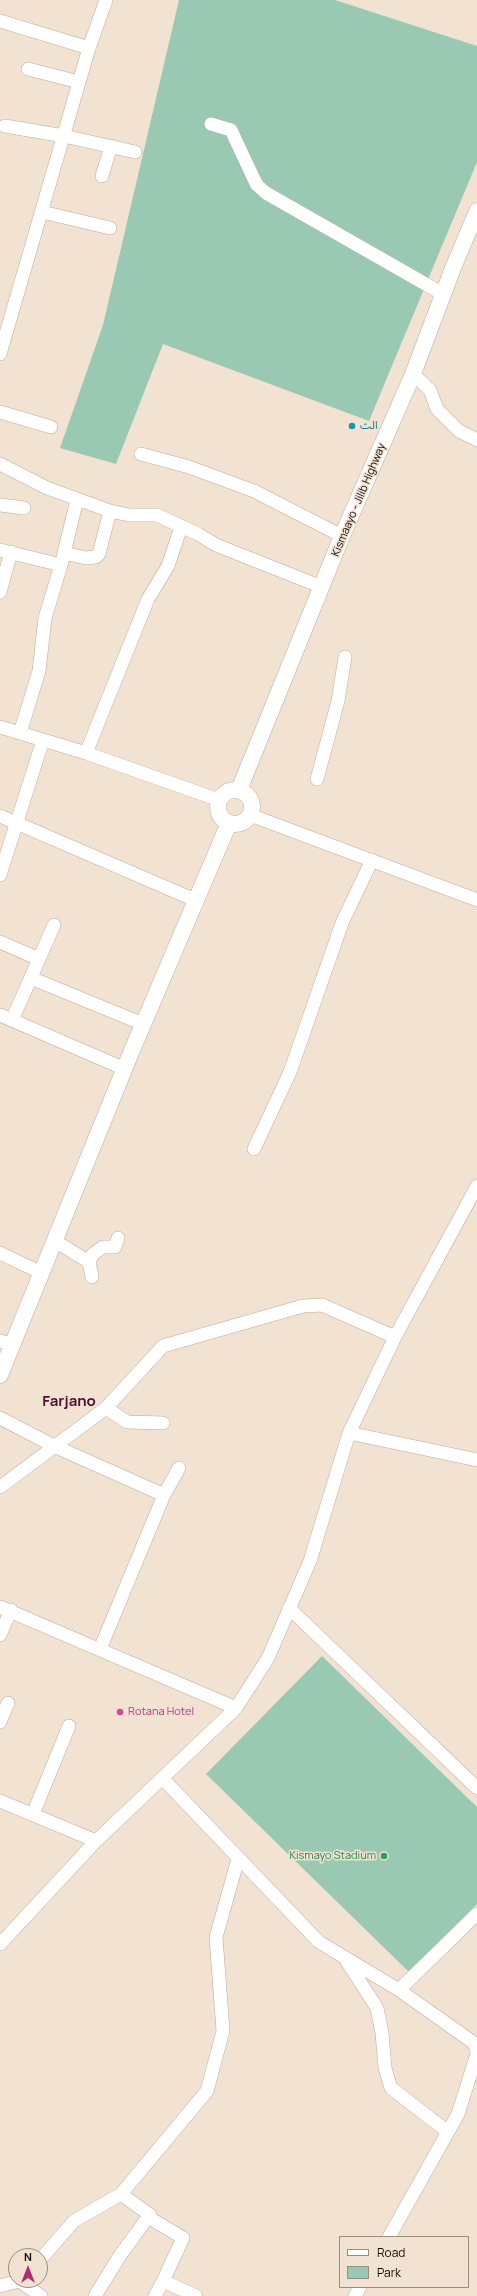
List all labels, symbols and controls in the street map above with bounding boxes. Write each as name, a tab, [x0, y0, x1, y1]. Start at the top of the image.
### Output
place label: الث	[360, 419, 378, 433]
marker: الث	[347, 421, 357, 431]
street label: Kismaayo - Jilib Highway	[329, 441, 389, 559]
district label: Farjano	[42, 1393, 96, 1411]
place label: Rotana Hotel	[128, 1705, 194, 1719]
marker: Rotana Hotel	[115, 1707, 125, 1717]
place label: Kismayo Stadium	[289, 1849, 376, 1863]
marker: Kismayo Stadium	[379, 1851, 389, 1861]
legend	[339, 2236, 469, 2288]
text: Road	[377, 2244, 405, 2261]
north arrow	[8, 2248, 48, 2288]
text: N	[24, 2249, 32, 2264]
text: Park	[377, 2264, 401, 2281]

